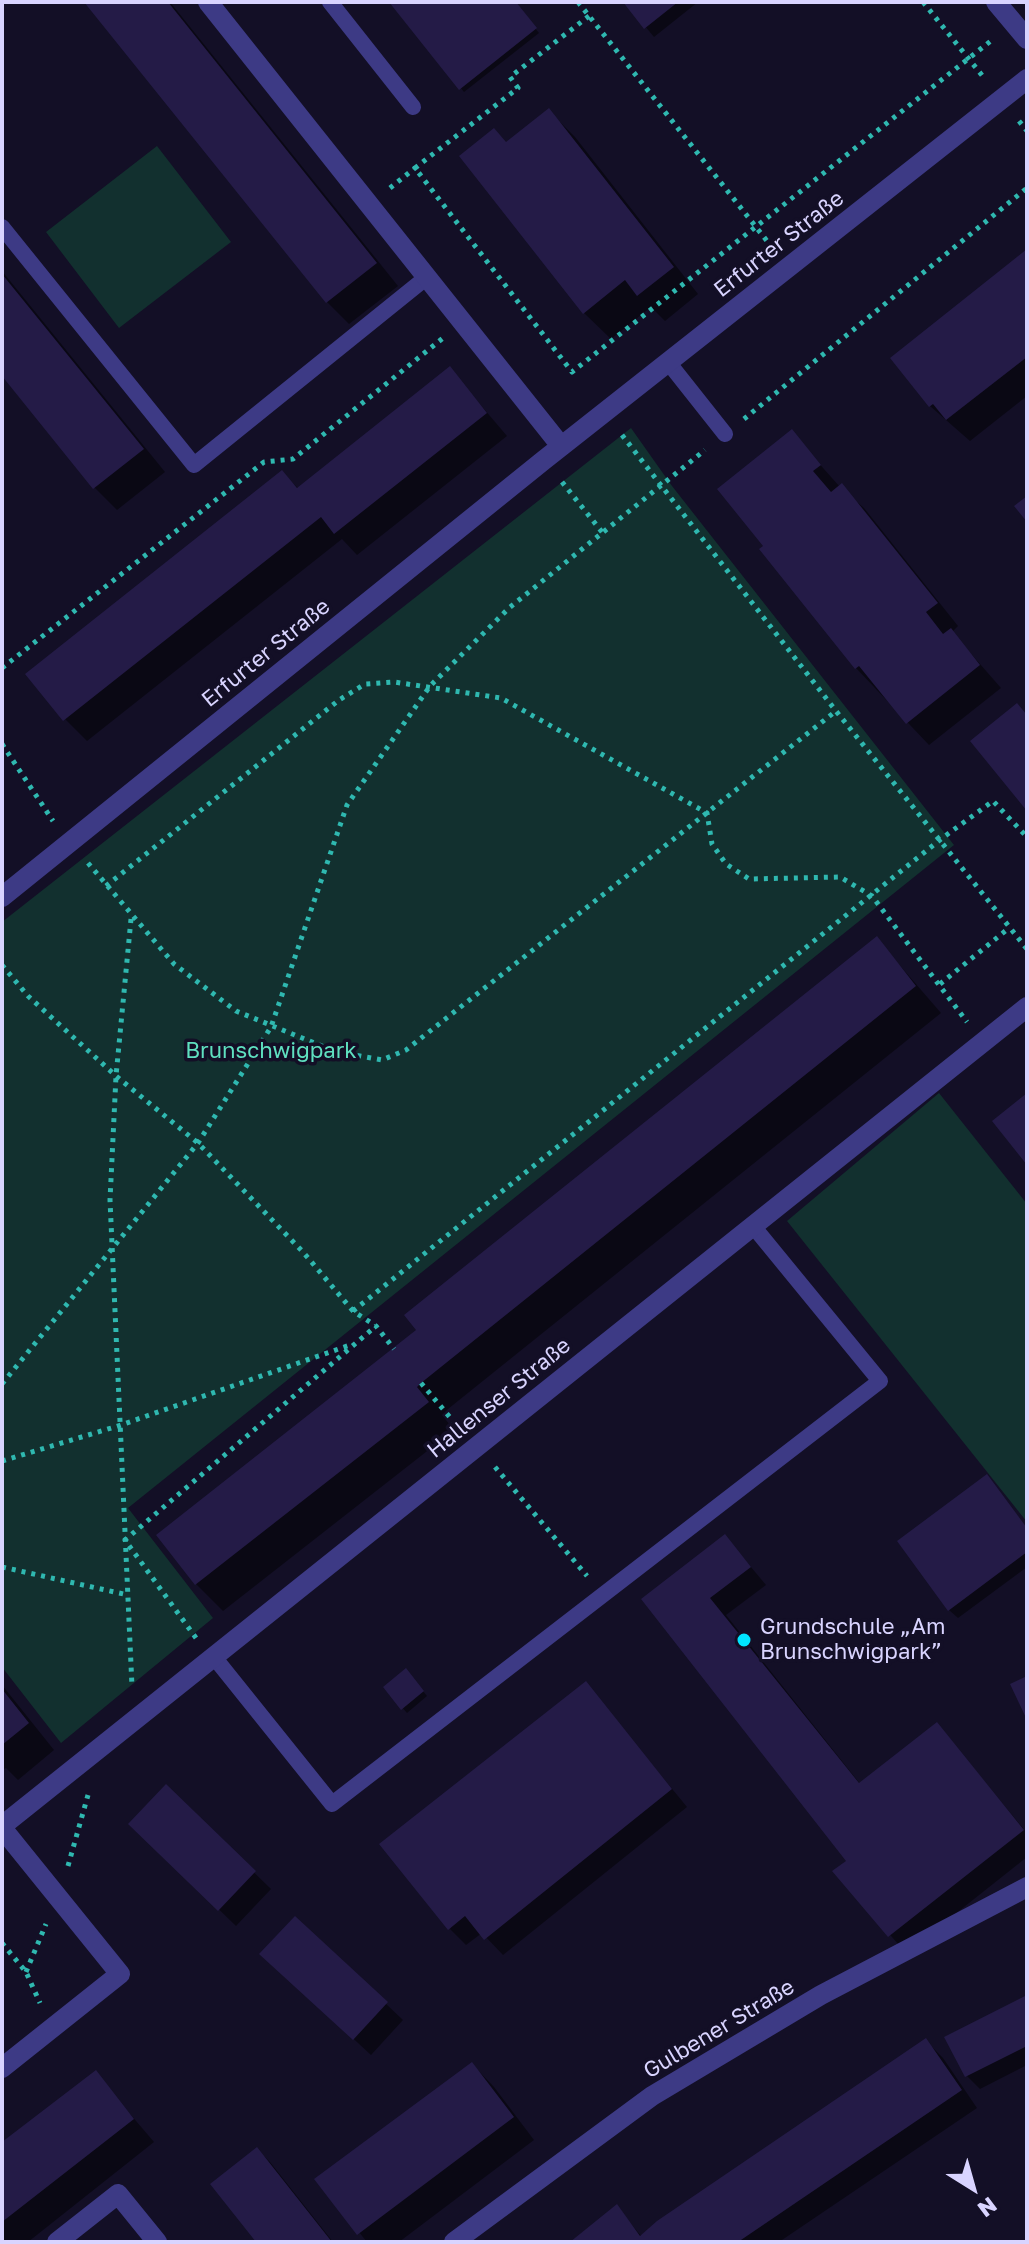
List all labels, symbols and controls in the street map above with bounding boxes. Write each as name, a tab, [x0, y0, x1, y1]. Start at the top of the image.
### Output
street label: Erfurter Straße	[709, 185, 849, 303]
street label: Erfurter Straße	[197, 593, 335, 713]
park label: Brunschwigpark	[185, 1038, 357, 1064]
street label: Hallenser Straße	[422, 1332, 576, 1464]
place label: Grundschule „Am Brunschwigpark”	[760, 1614, 945, 1666]
marker: Grundschule „Am Brunschwigpark”	[735, 1631, 753, 1649]
street label: Gulbener Straße	[639, 1974, 799, 2084]
north arrow	[933, 2148, 1013, 2228]
text: N	[973, 2192, 1003, 2223]

